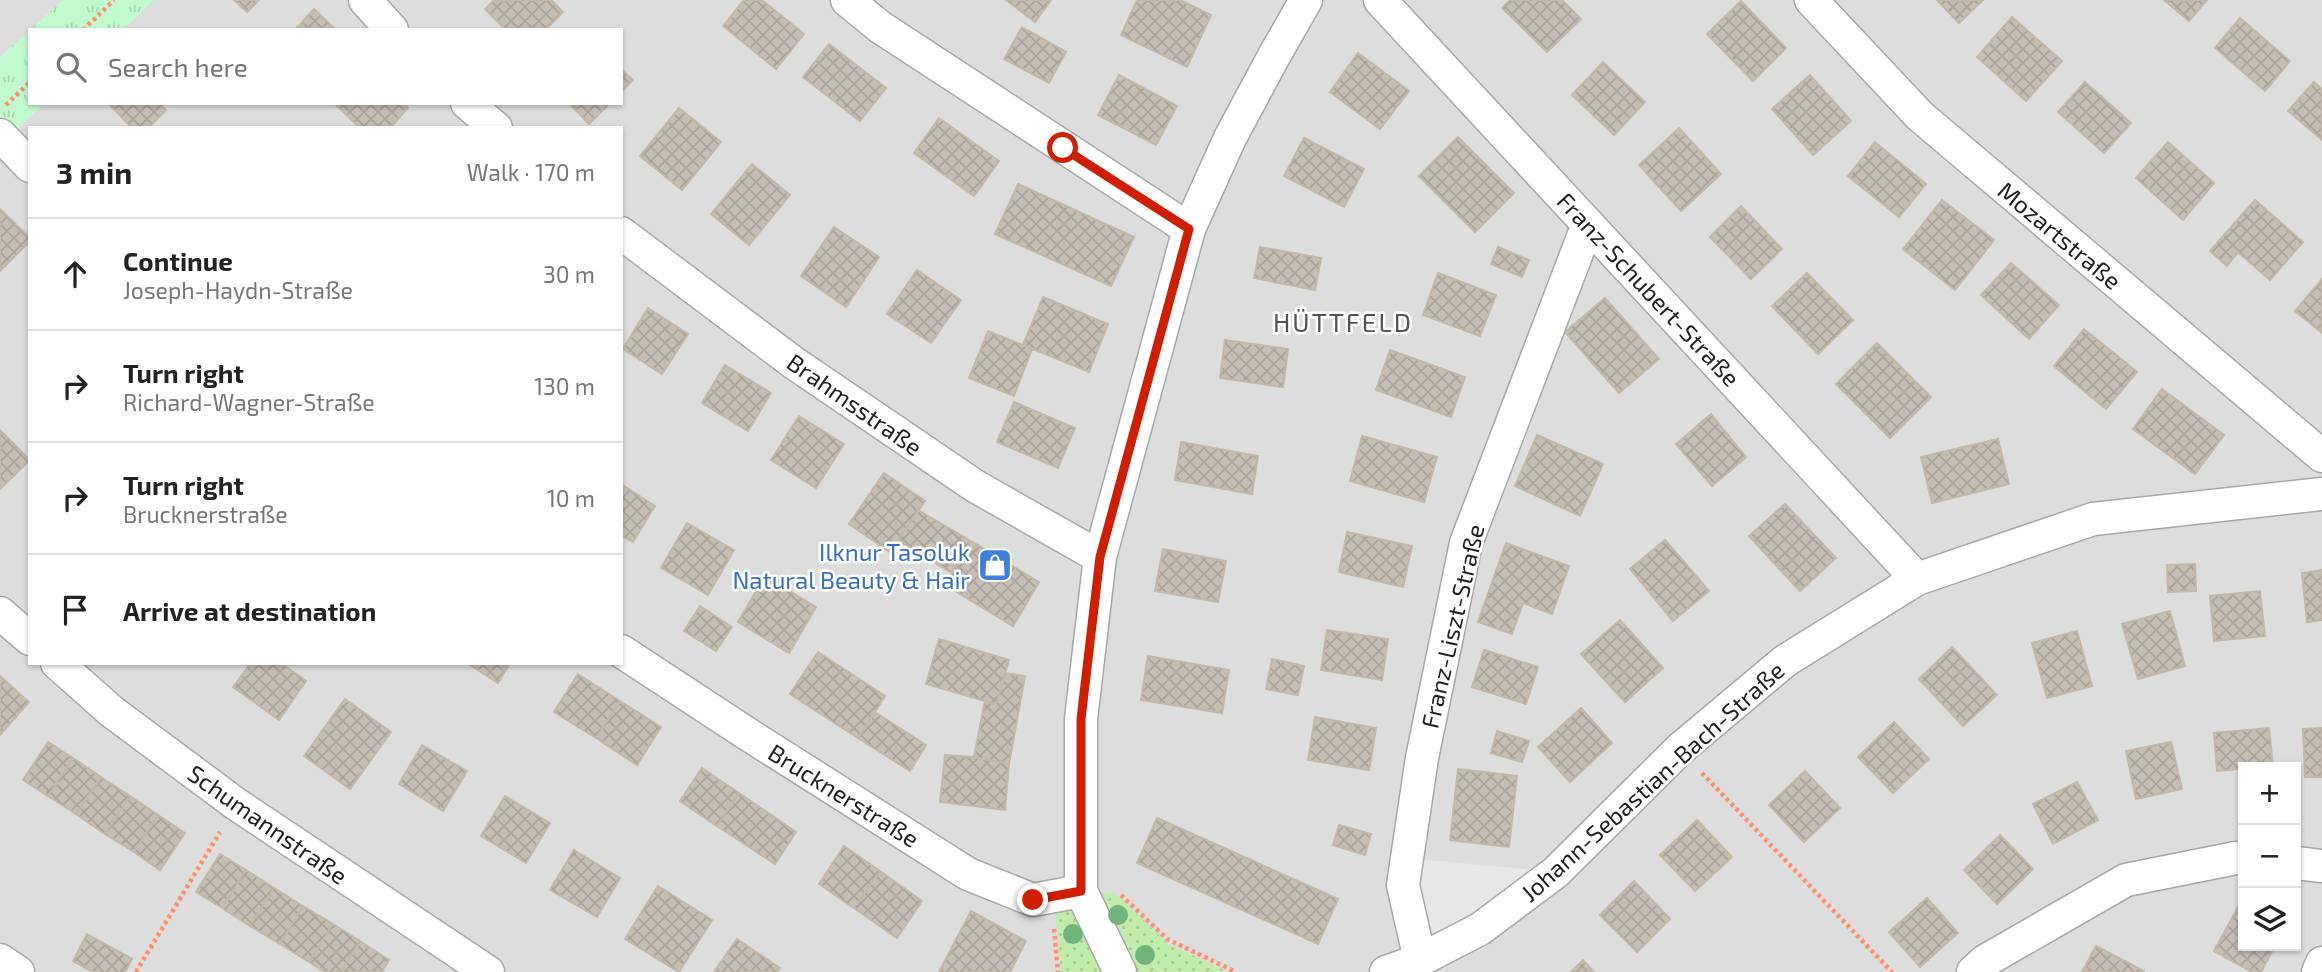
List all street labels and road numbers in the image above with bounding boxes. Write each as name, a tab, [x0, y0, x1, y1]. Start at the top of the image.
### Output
street label: Mozartstraße	[1992, 175, 2128, 295]
street label: Franz-Schubert-Straße	[1552, 186, 1746, 392]
street label: Brahmsstraße	[782, 347, 928, 461]
street label: Franz-Liszt-Straße	[1414, 521, 1490, 731]
street label: Johann-Sebastian-Bach-Straße	[1514, 655, 1790, 907]
street label: Brucknerstraße	[763, 737, 925, 853]
street label: Schumannstraße	[183, 758, 353, 890]

